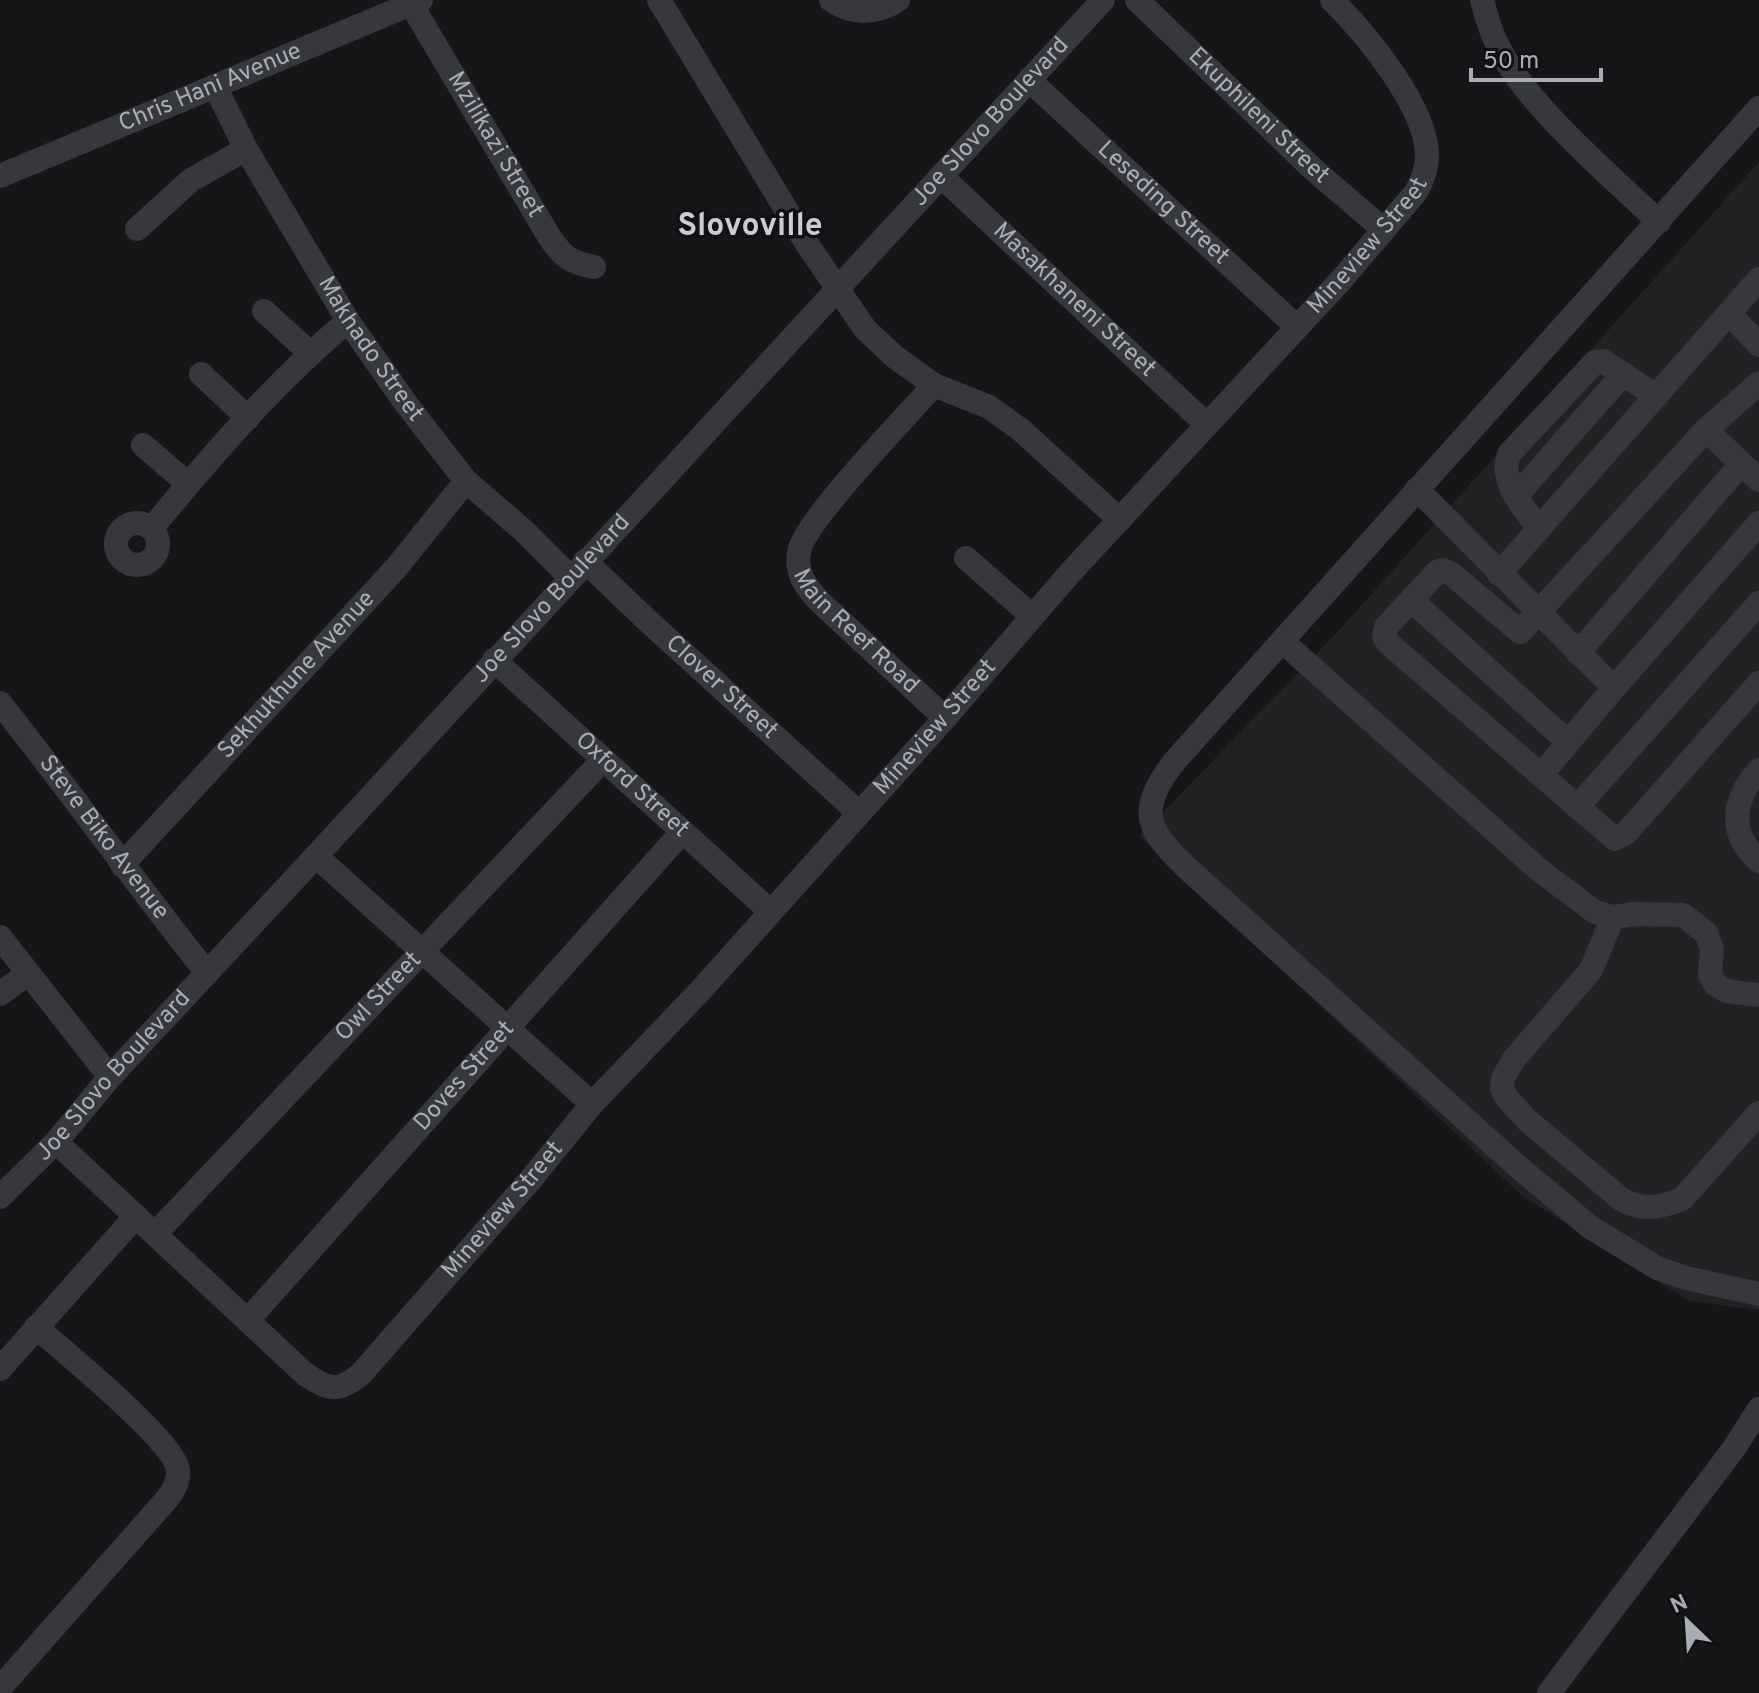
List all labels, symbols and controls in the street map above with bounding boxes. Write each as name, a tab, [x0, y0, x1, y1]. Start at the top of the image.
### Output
street label: Joe Slovo Boulevard	[905, 31, 1076, 213]
scale bar	[1471, 32, 1601, 82]
street label: Chris Hani Avenue	[115, 37, 306, 140]
street label: Ekuphileni Street	[1181, 42, 1335, 191]
text: 50 m	[1483, 47, 1539, 77]
street label: Mzilikazi Street	[440, 67, 550, 223]
street label: Leseding Street	[1090, 135, 1235, 272]
street label: Mineview Street	[1301, 173, 1436, 321]
district label: Slovoville	[677, 207, 823, 247]
street label: Masakhaneni Street	[986, 217, 1162, 384]
street label: Makhado Street	[310, 271, 430, 428]
street label: Joe Slovo Boulevard	[467, 508, 637, 690]
street label: Main Reef Road	[785, 564, 925, 701]
street label: Sekhukhune Avenue	[212, 585, 382, 766]
street label: Clover Street	[659, 629, 784, 746]
street label: Mineview Street	[867, 654, 1004, 802]
street label: Oxford Street	[568, 726, 695, 845]
street label: Steve Biko Avenue	[32, 750, 175, 926]
street label: Owl Street	[329, 946, 428, 1048]
street label: Joe Slovo Boulevard	[30, 984, 198, 1168]
street label: Doves Street	[408, 1015, 521, 1138]
street label: Mineview Street	[436, 1135, 570, 1285]
north arrow	[1647, 1581, 1727, 1661]
text: N	[1667, 1590, 1692, 1621]

